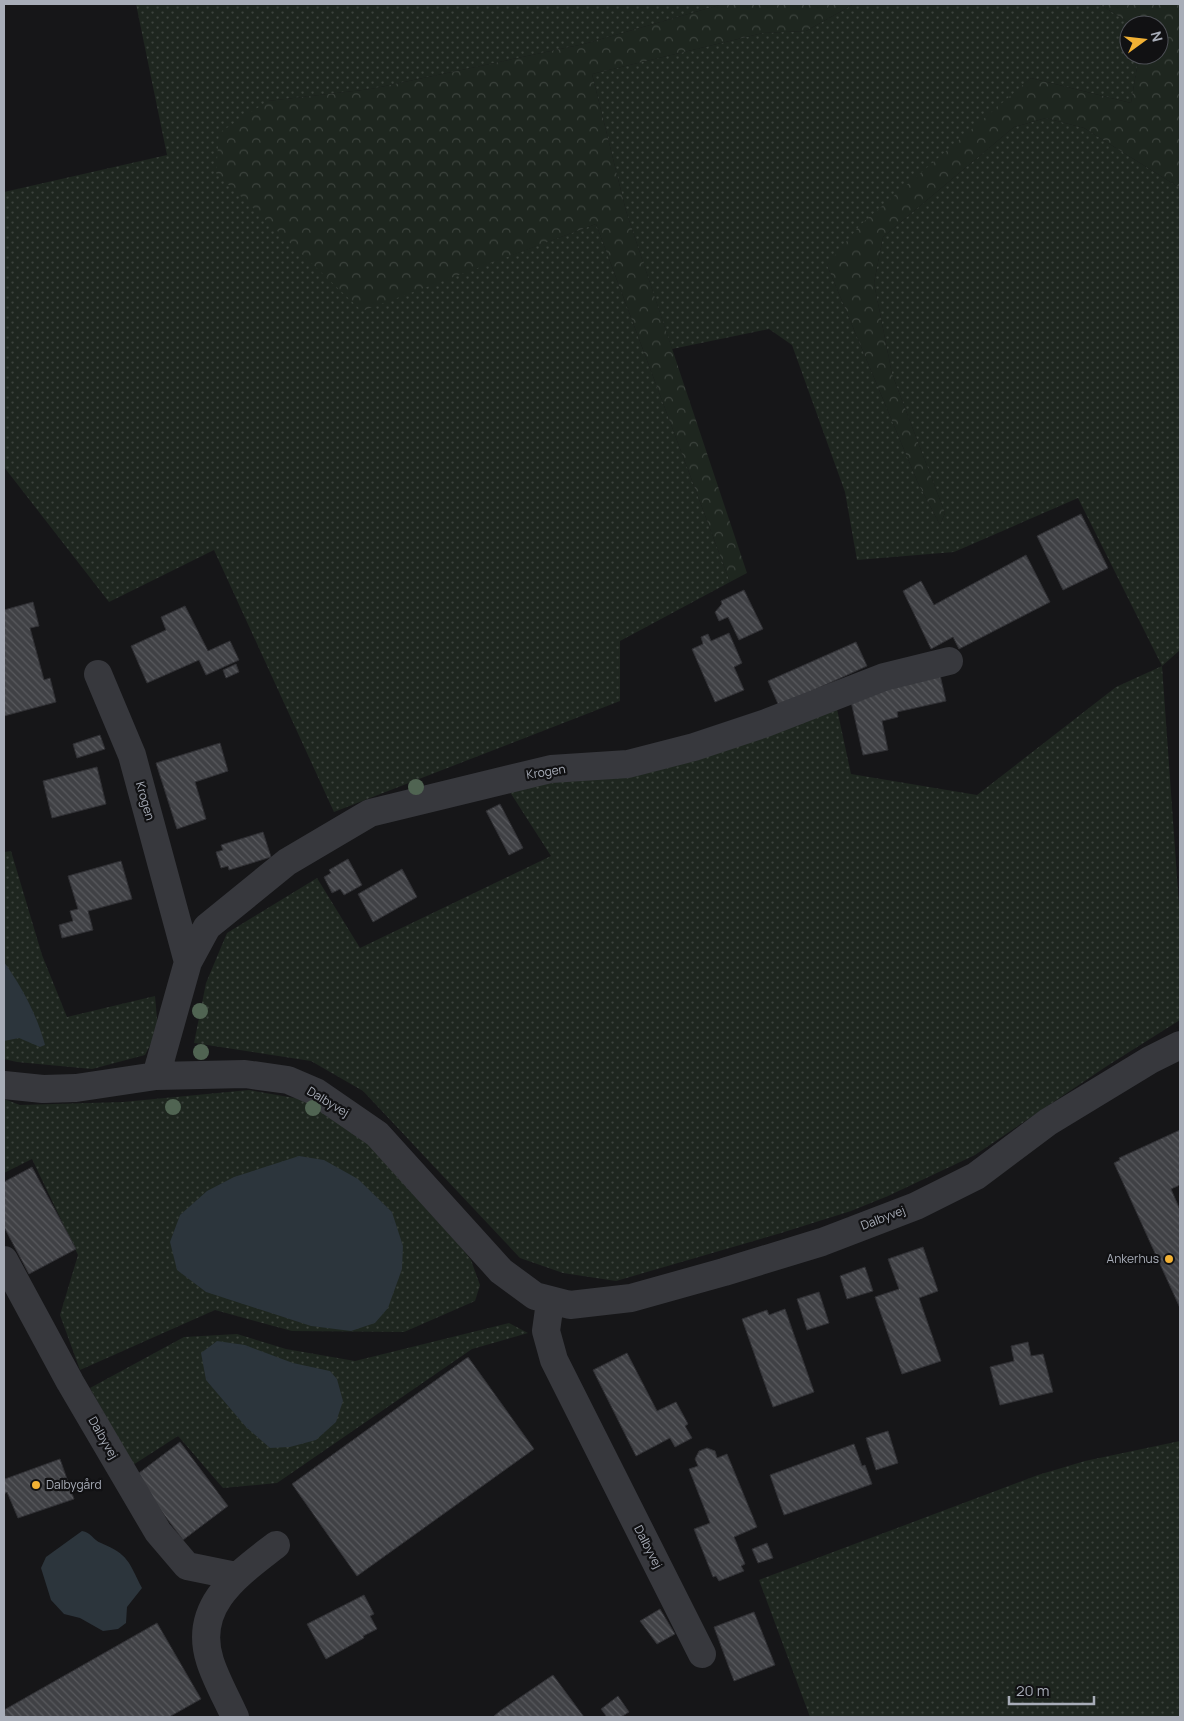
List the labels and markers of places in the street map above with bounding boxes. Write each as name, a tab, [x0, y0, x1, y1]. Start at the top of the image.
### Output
place label: Ankerhus	[1107, 1250, 1159, 1267]
marker: Ankerhus	[1163, 1253, 1175, 1265]
place label: Dalbygård	[46, 1476, 102, 1493]
marker: Dalbygård	[30, 1479, 42, 1491]

